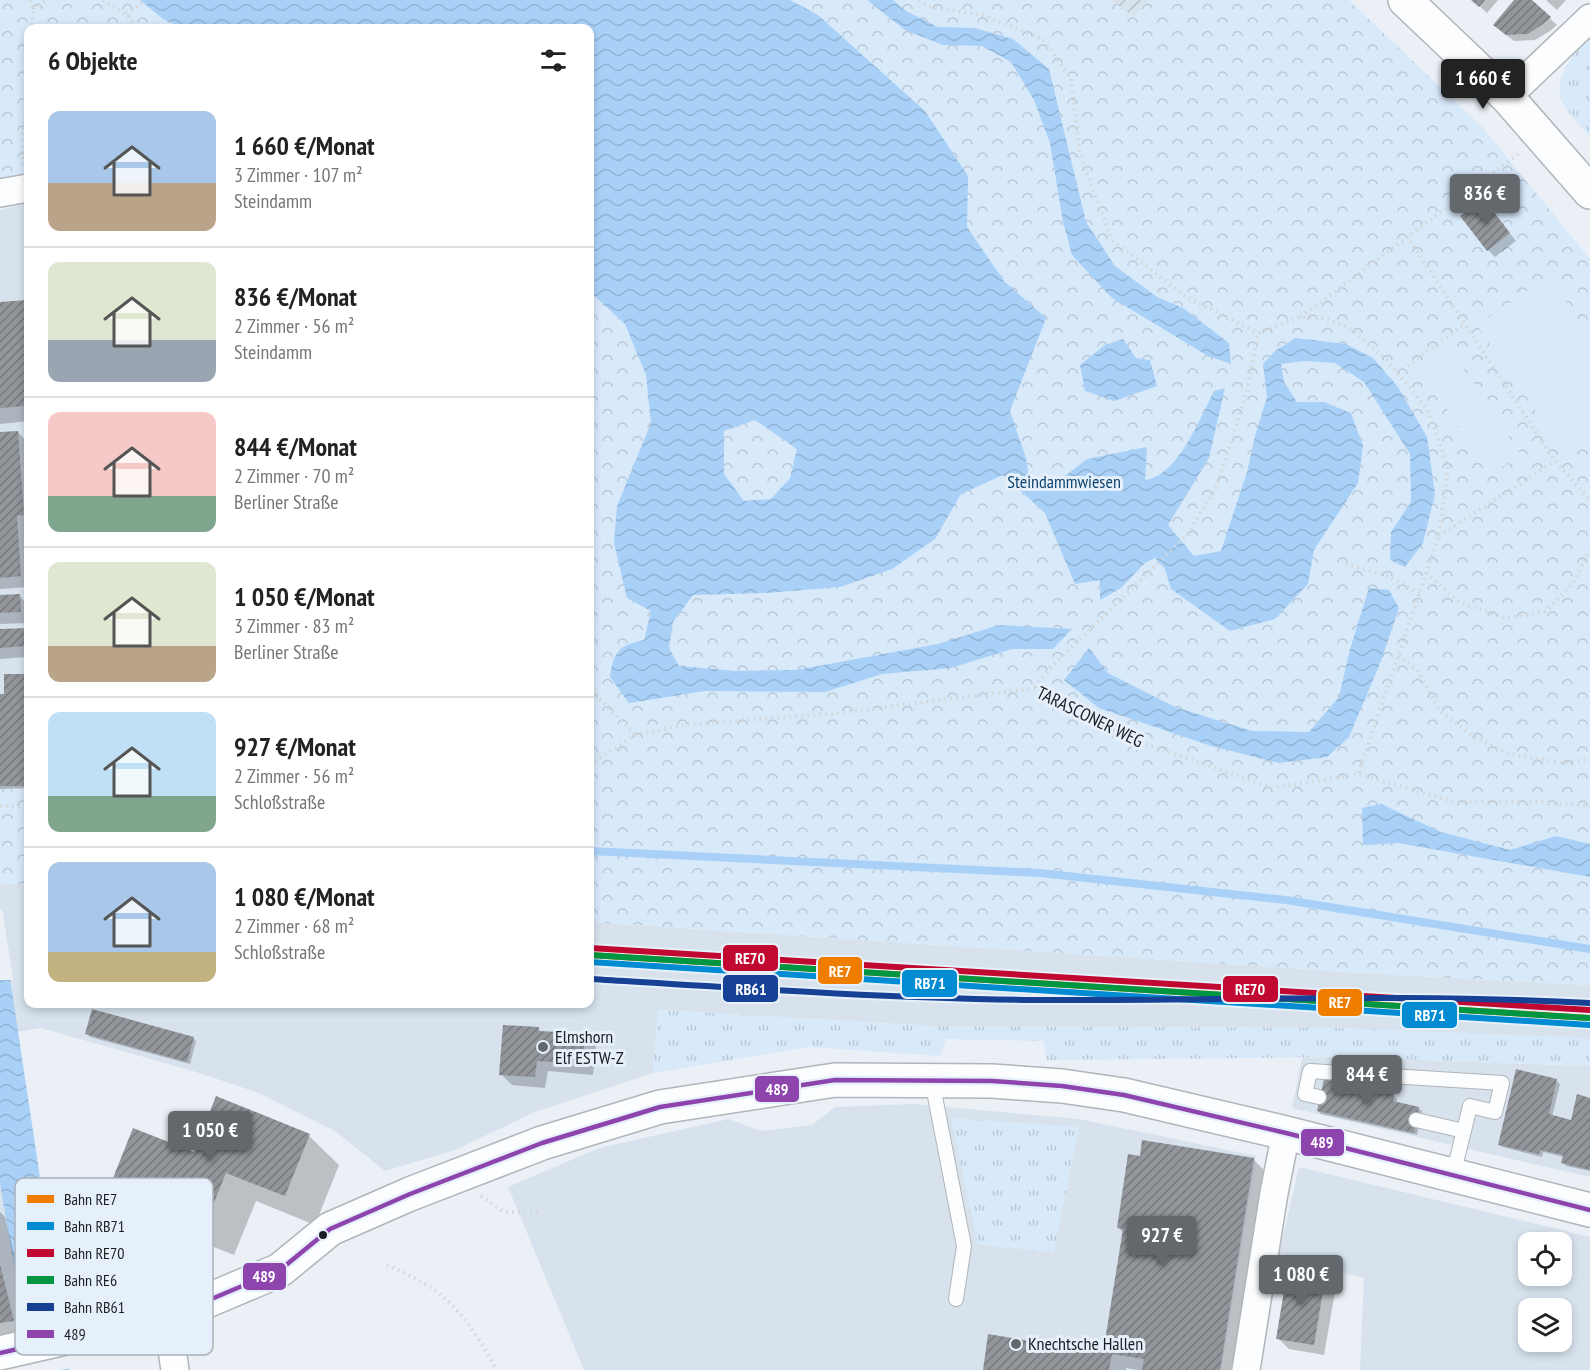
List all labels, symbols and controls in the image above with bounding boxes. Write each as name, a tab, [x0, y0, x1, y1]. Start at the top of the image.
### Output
text: 6 Objekte	[48, 44, 138, 77]
icon: filters	[537, 44, 570, 77]
pin: 1 660 €	[1428, 59, 1538, 110]
text: 1 660 €	[1455, 65, 1511, 91]
text: 1 660 €/Monat	[234, 129, 375, 162]
icon: home	[96, 135, 168, 207]
text: 3 Zimmer · 107 m²	[234, 162, 363, 188]
pin: 836 €	[1443, 174, 1527, 225]
text: 836 €	[1464, 180, 1506, 206]
text: Steindamm	[234, 188, 312, 214]
text: 836 €/Monat	[234, 280, 357, 313]
icon: home	[96, 286, 168, 358]
text: 2 Zimmer · 56 m²	[234, 313, 354, 339]
text: Steindamm	[234, 339, 312, 365]
text: 844 €/Monat	[234, 430, 357, 463]
icon: home	[96, 436, 168, 508]
text: 2 Zimmer · 70 m²	[234, 463, 354, 489]
park label: Steindammwiesen	[1007, 470, 1121, 493]
text: Berliner Straße	[234, 489, 338, 515]
text: 1 050 €/Monat	[234, 580, 375, 613]
icon: home	[96, 586, 168, 658]
text: 3 Zimmer · 83 m²	[234, 613, 354, 639]
text: Berliner Straße	[234, 639, 338, 665]
street label: TARASCONER WEG	[1033, 681, 1148, 752]
text: 927 €/Monat	[234, 730, 356, 763]
icon: home	[96, 736, 168, 808]
text: 2 Zimmer · 56 m²	[234, 763, 354, 789]
text: Schloßstraße	[234, 789, 325, 815]
text: 1 080 €/Monat	[234, 880, 375, 913]
icon: home	[96, 886, 168, 958]
text: 2 Zimmer · 68 m²	[234, 913, 354, 939]
text: Schloßstraße	[234, 939, 325, 965]
line badge: RE70	[722, 944, 779, 972]
text: RE70	[735, 948, 765, 968]
line badge: RE7	[817, 956, 863, 985]
text: RE7	[829, 961, 851, 981]
line badge: RB71	[901, 969, 958, 998]
text: RB71	[914, 973, 946, 993]
line badge: RB61	[722, 974, 779, 1003]
line badge: RE70	[1222, 975, 1279, 1003]
text: RB61	[735, 979, 767, 999]
text: RE70	[1235, 979, 1265, 999]
line badge: RE7	[1317, 988, 1363, 1017]
text: RE7	[1329, 992, 1351, 1012]
line badge: RB71	[1401, 1001, 1458, 1029]
text: RB71	[1414, 1005, 1446, 1025]
place label: Elmshorn Elf ESTW-Z	[555, 1025, 624, 1069]
marker: Elmshorn Elf ESTW-Z	[536, 1040, 550, 1054]
pin: 844 €	[1325, 1055, 1409, 1106]
text: 844 €	[1346, 1061, 1388, 1087]
line badge: 489	[754, 1075, 800, 1103]
text: 489	[766, 1079, 788, 1099]
pin: 1 050 €	[155, 1111, 265, 1162]
text: 1 050 €	[182, 1117, 238, 1143]
line badge: 489	[1300, 1128, 1345, 1157]
text: 489	[1311, 1132, 1333, 1152]
legend	[15, 1178, 213, 1355]
text: Bahn RE7	[64, 1189, 117, 1209]
text: Bahn RB71	[64, 1216, 125, 1236]
pin: 927 €	[1120, 1216, 1204, 1267]
text: 927 €	[1141, 1222, 1183, 1248]
unlabelled marker	[317, 1229, 329, 1241]
map controls	[1518, 1232, 1572, 1352]
button: locate	[1518, 1232, 1572, 1286]
text: Bahn RE70	[64, 1243, 124, 1263]
pin: 1 080 €	[1246, 1255, 1356, 1306]
text: 1 080 €	[1273, 1261, 1329, 1287]
line badge: 489	[242, 1262, 287, 1291]
text: 489	[253, 1266, 275, 1286]
text: Bahn RE6	[64, 1270, 117, 1290]
text: Bahn RB61	[64, 1297, 125, 1317]
button: layers	[1518, 1298, 1572, 1352]
text: 489	[64, 1324, 86, 1344]
place label: Knechtsche Hallen	[1028, 1332, 1143, 1355]
marker: Knechtsche Hallen	[1009, 1337, 1023, 1351]

